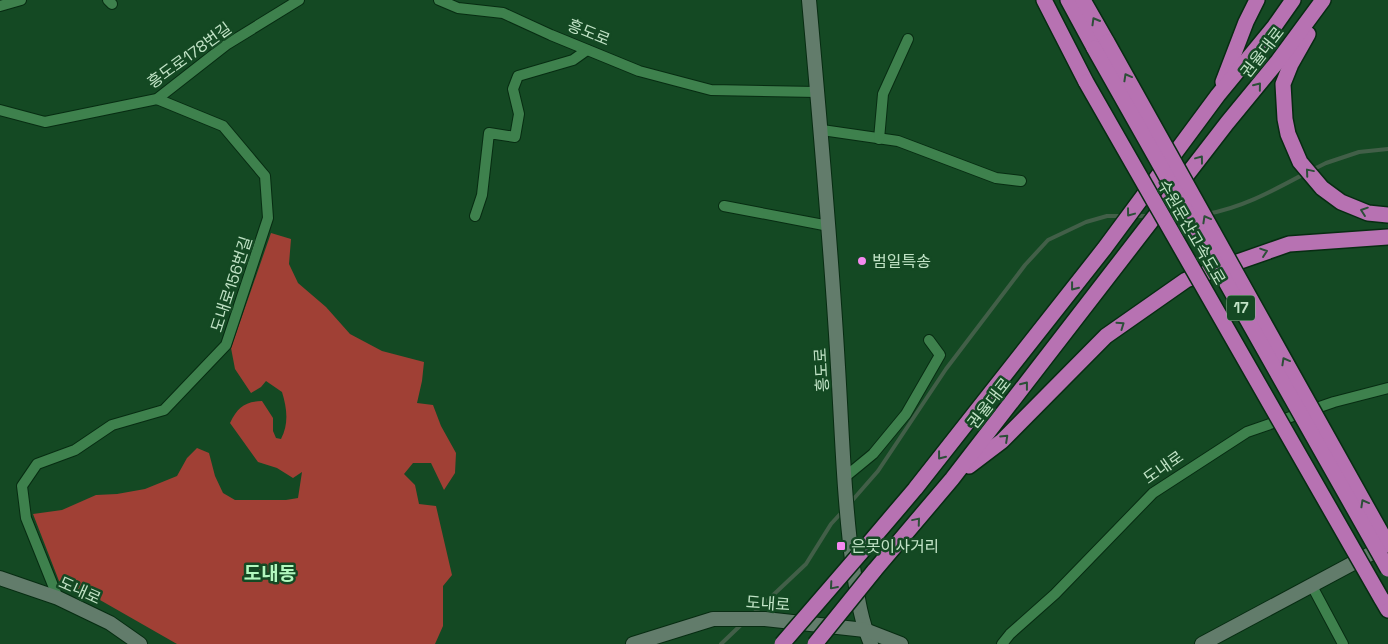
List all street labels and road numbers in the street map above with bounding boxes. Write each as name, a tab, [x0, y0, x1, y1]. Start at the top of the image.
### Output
street label: 흥도로	[564, 14, 613, 51]
street label: 흥도로178번길	[143, 18, 236, 93]
street label: 권율대로	[1236, 22, 1289, 82]
street label: 수원문산고속도로	[1153, 176, 1230, 289]
street label: 도내로156번길	[206, 234, 257, 335]
road number: 17	[1227, 296, 1255, 320]
street label: 흥도로	[810, 347, 833, 393]
street label: 권율대로	[963, 373, 1016, 433]
street label: 도내로	[1139, 446, 1188, 489]
street label: 도내로	[55, 572, 104, 609]
street label: 도내로	[745, 591, 791, 616]

